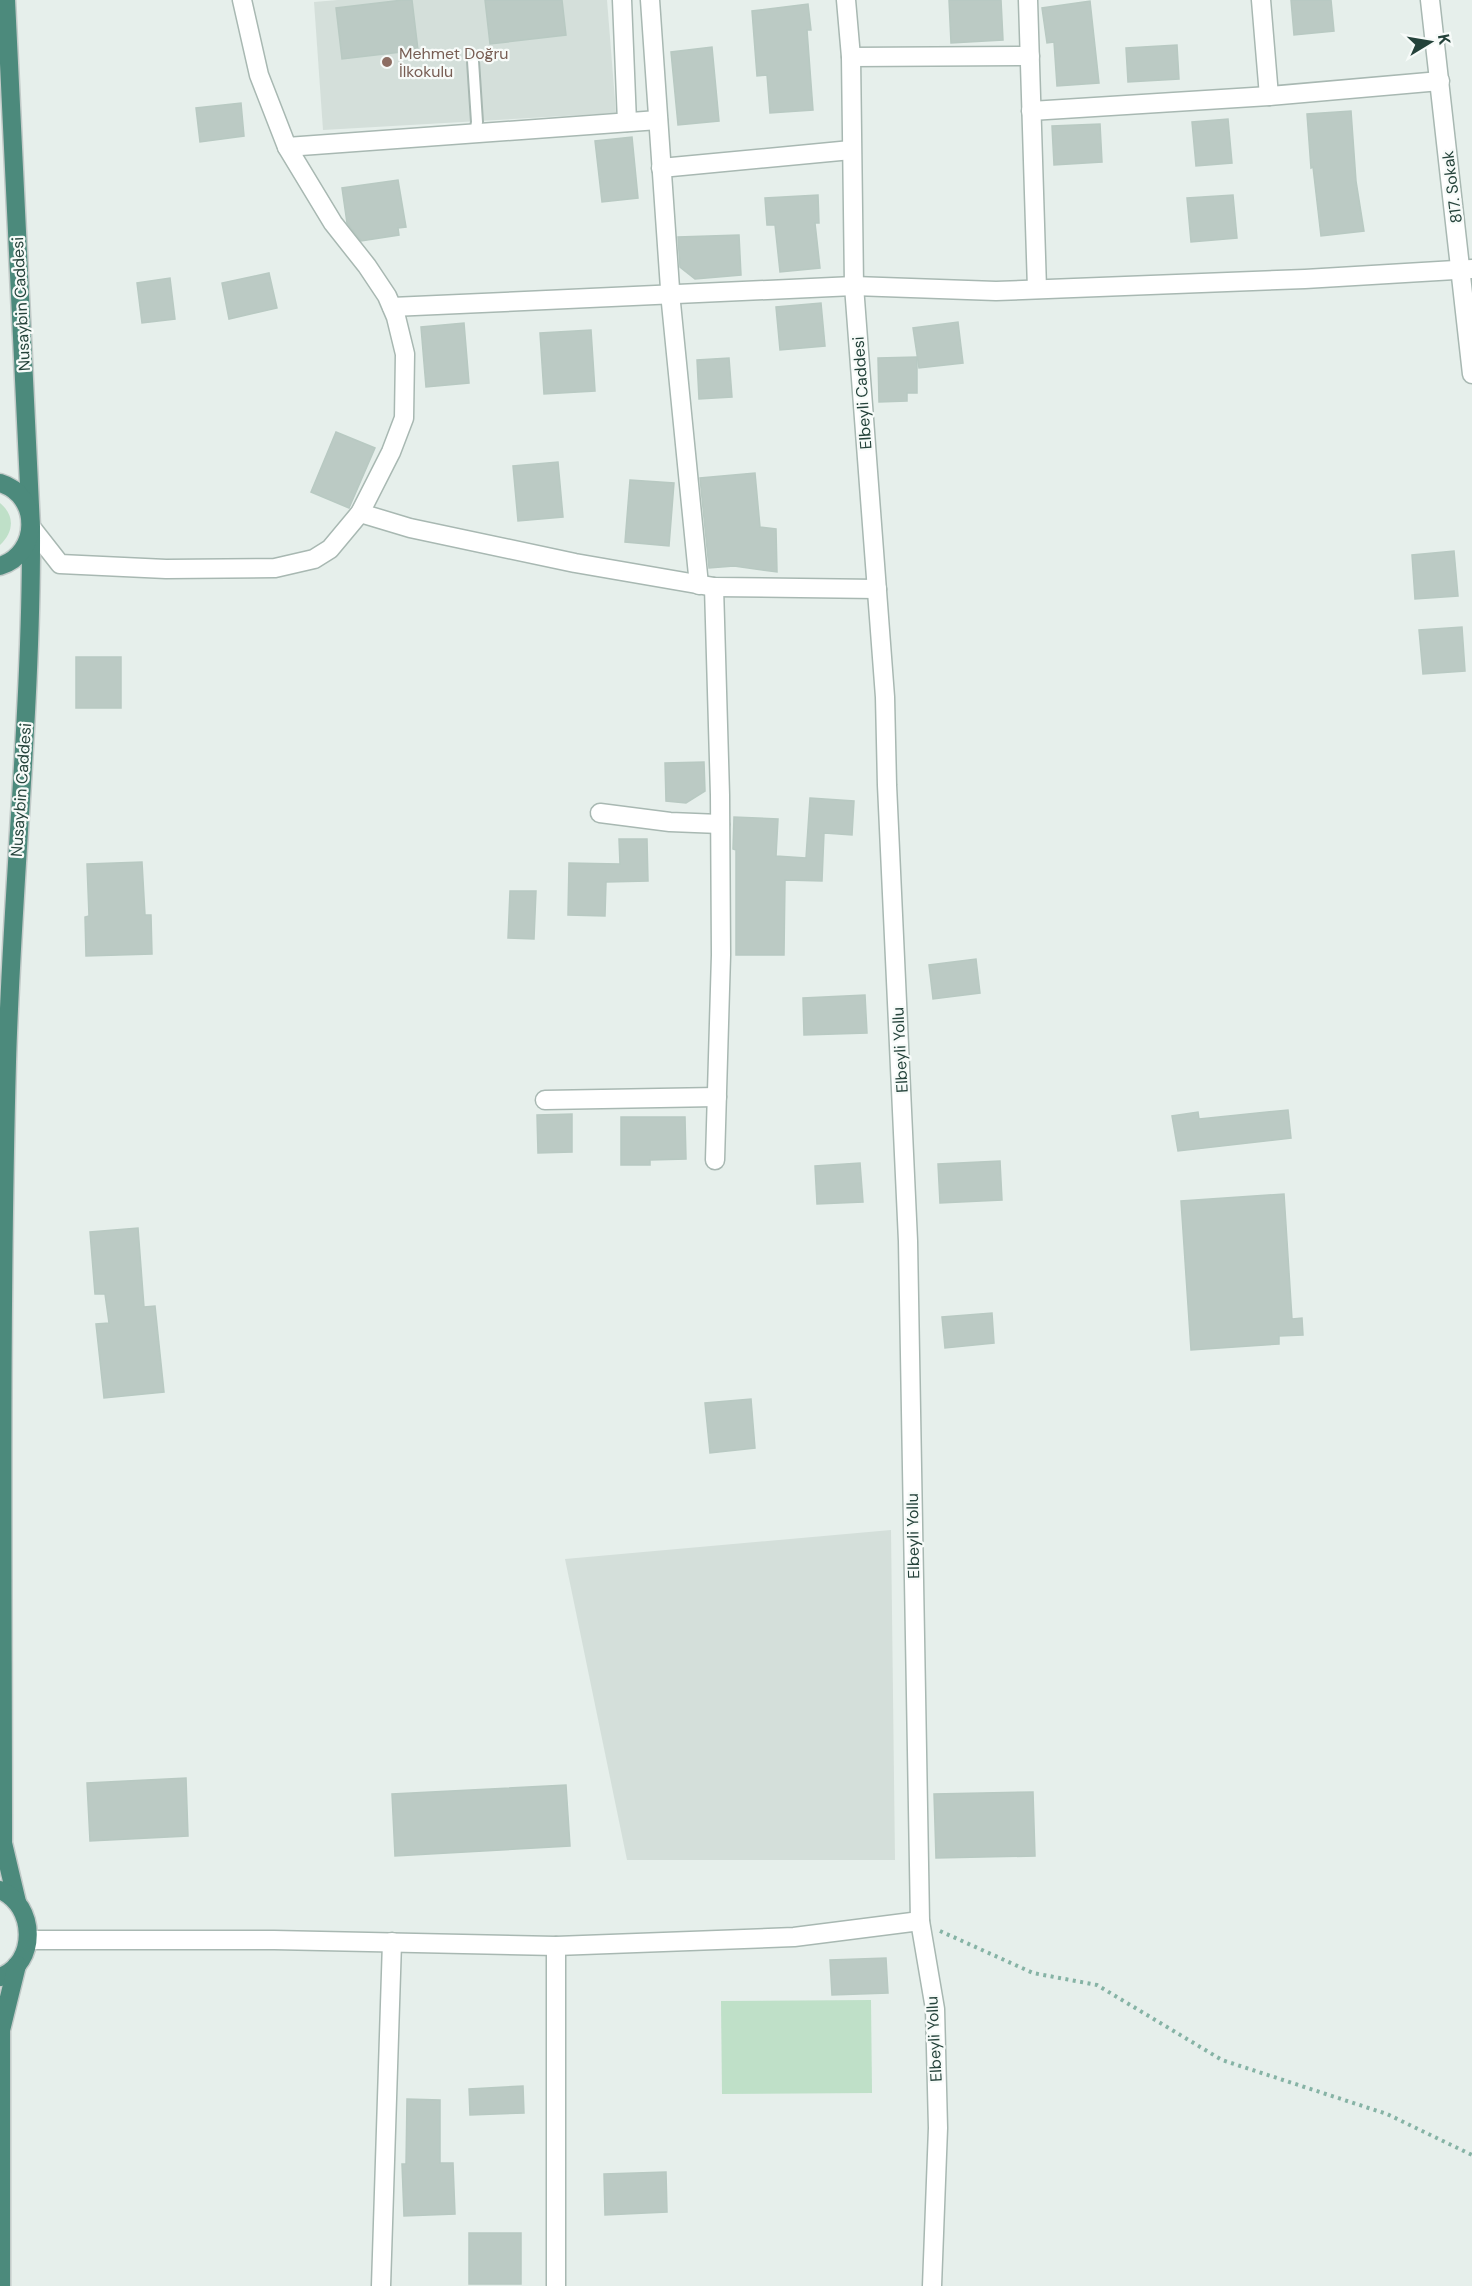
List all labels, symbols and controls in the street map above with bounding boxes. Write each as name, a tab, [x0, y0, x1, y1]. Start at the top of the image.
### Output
north arrow	[1400, 12, 1460, 72]
text: K	[1433, 32, 1456, 47]
place label: Mehmet Doğru İlkokulu	[399, 43, 509, 82]
marker: Mehmet Doğru İlkokulu	[380, 55, 394, 69]
street label: 817. Sokak	[1437, 150, 1467, 224]
street label: Nusaybin Caddesi	[7, 236, 35, 372]
street label: Elbeyli Caddesi	[848, 336, 876, 450]
street label: Nusaybin Caddesi	[6, 722, 36, 858]
street label: Elbeyli Yollu	[887, 1007, 913, 1093]
street label: Elbeyli Yollu	[902, 1493, 924, 1579]
street label: Elbeyli Yollu	[921, 1996, 947, 2082]

